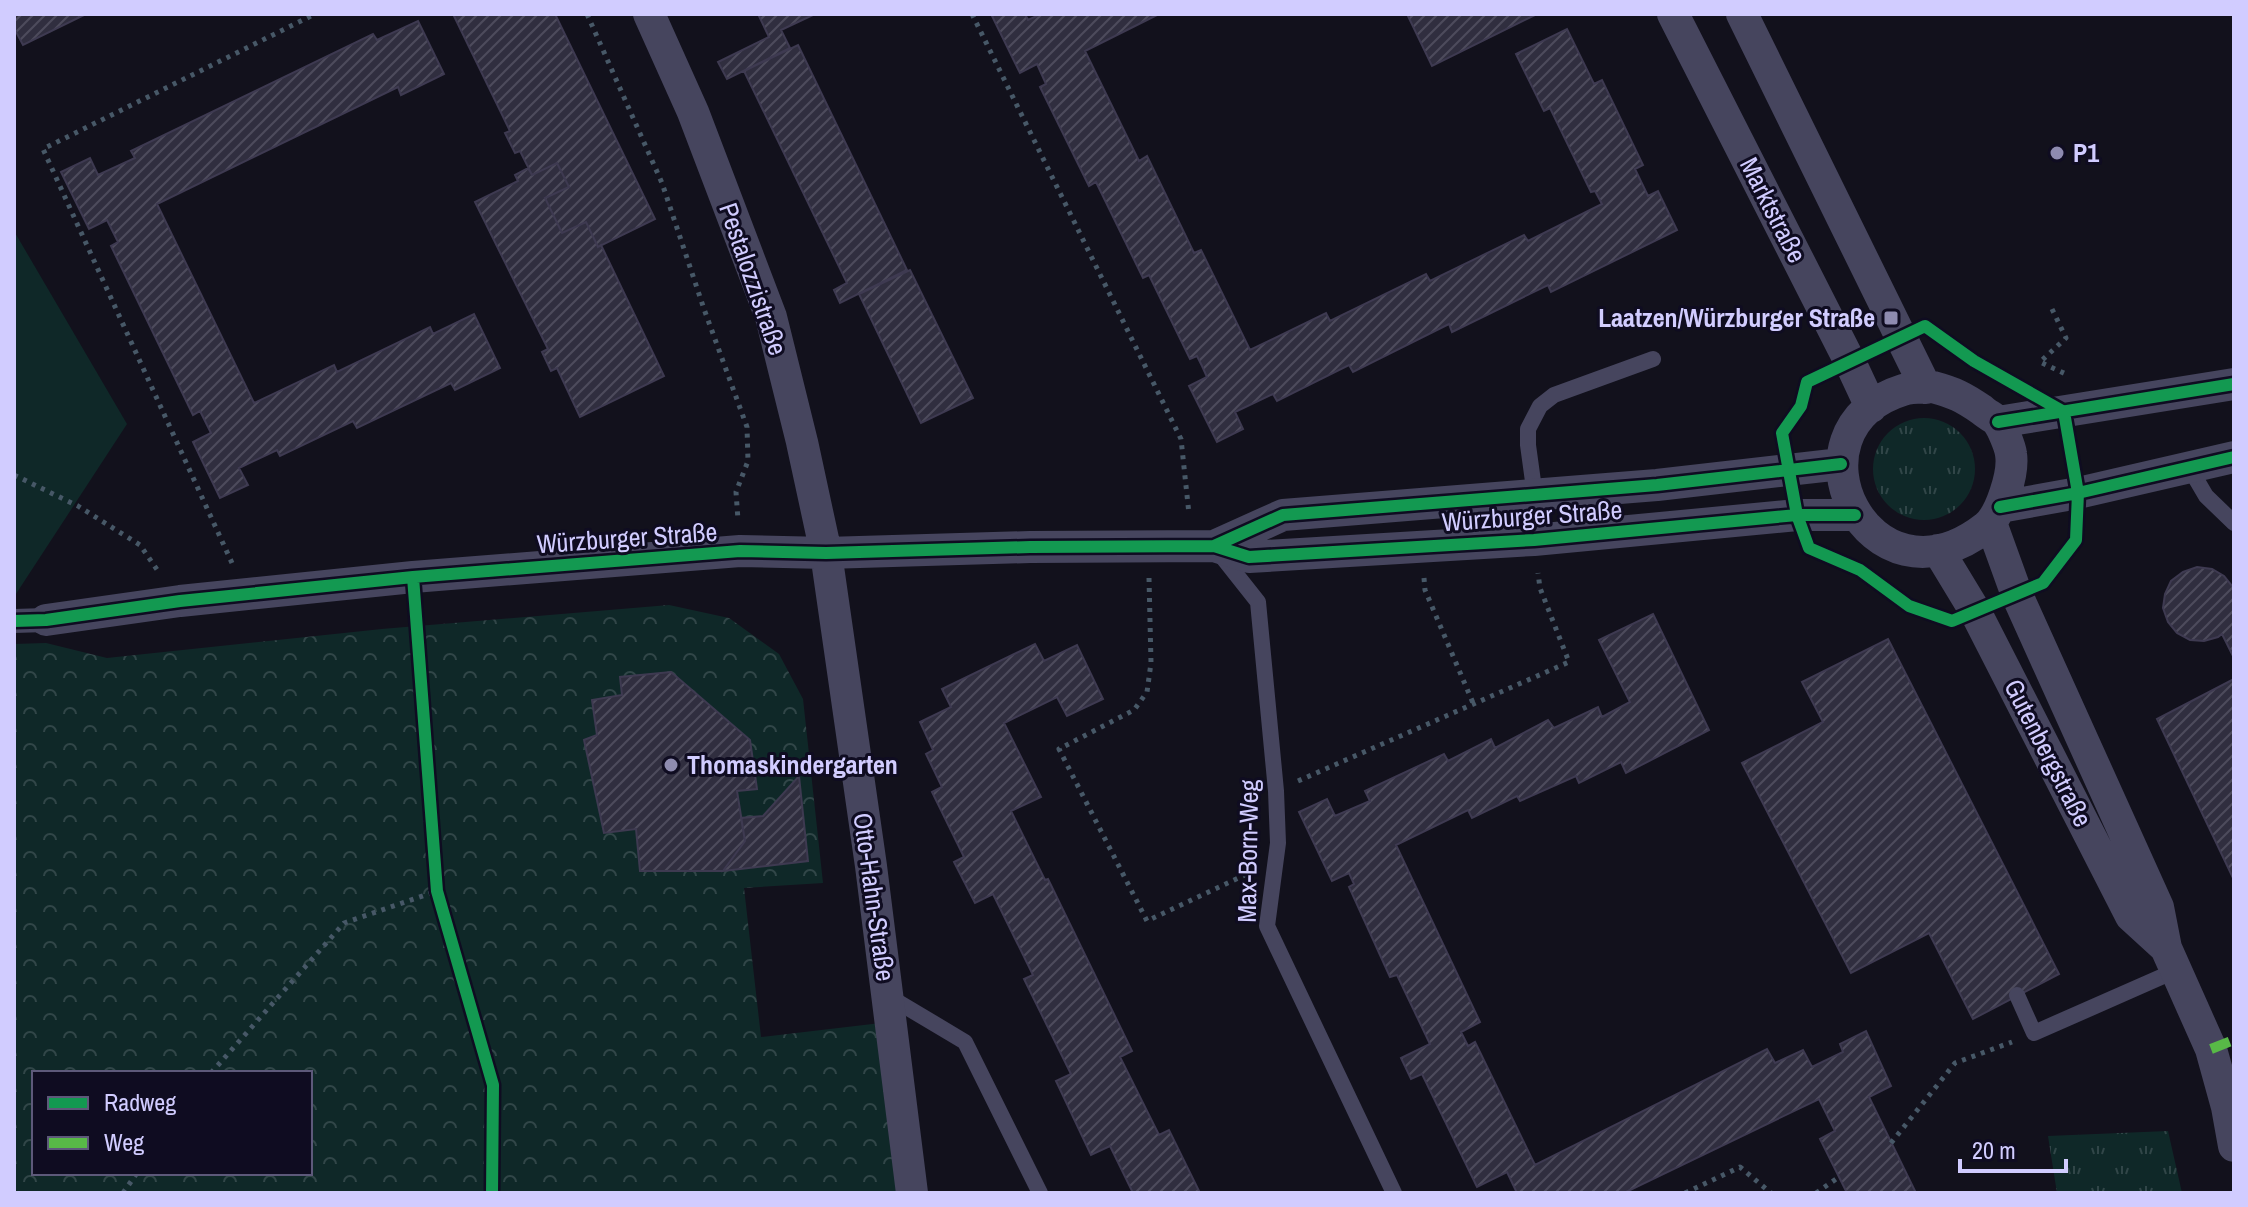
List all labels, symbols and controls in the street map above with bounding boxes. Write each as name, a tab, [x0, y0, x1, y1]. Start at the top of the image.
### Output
place label: P1	[2073, 135, 2099, 170]
marker: P1	[2048, 144, 2066, 162]
street label: Marktstraße	[1732, 151, 1815, 268]
street label: Pestalozzistraße	[711, 198, 796, 360]
place label: Laatzen/Würzburger Straße	[1598, 300, 1875, 335]
marker: Laatzen/Würzburger Straße	[1882, 309, 1900, 327]
street label: Würzburger Straße	[1441, 492, 1623, 539]
street label: Würzburger Straße	[536, 514, 718, 561]
street label: Gutenbergstraße	[1996, 673, 2101, 833]
place label: Thomaskindergarten	[687, 747, 898, 782]
marker: Thomaskindergarten	[662, 756, 680, 774]
street label: Max-Born-Weg	[1229, 779, 1266, 923]
street label: Otto-Hahn-Straße	[845, 811, 904, 983]
legend	[32, 1071, 312, 1175]
text: Radweg	[104, 1086, 176, 1118]
scale bar	[1960, 1123, 2066, 1173]
text: Weg	[104, 1126, 144, 1158]
text: 20 m	[1972, 1134, 2016, 1166]

